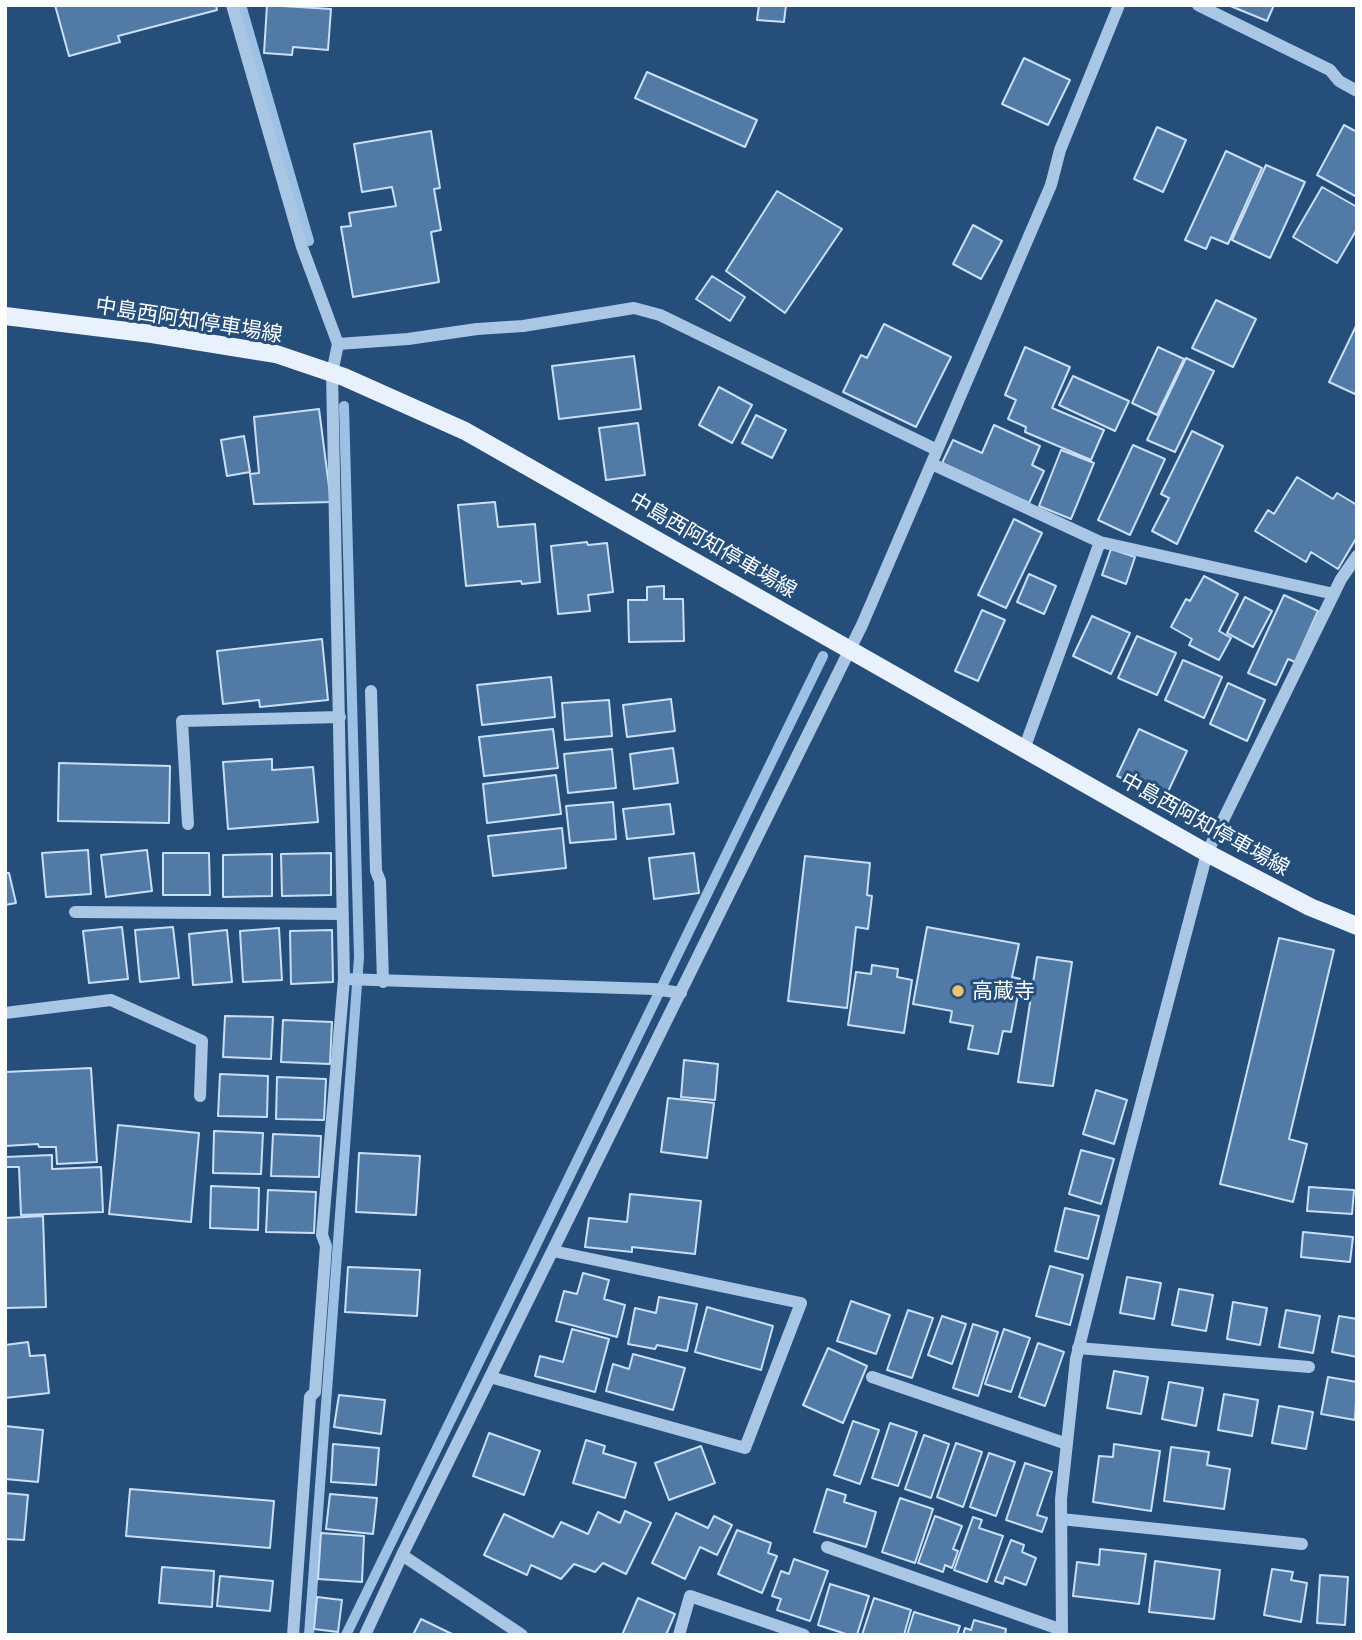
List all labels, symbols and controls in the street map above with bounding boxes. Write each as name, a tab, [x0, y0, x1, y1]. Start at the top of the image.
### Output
street label: 中島西阿知停車場線	[94, 293, 284, 347]
street label: 中島西阿知停車場線	[625, 487, 801, 603]
street label: 中島西阿知停車場線	[1116, 767, 1294, 881]
place label: 高蔵寺	[972, 978, 1035, 1004]
marker: 高蔵寺	[950, 983, 966, 999]

